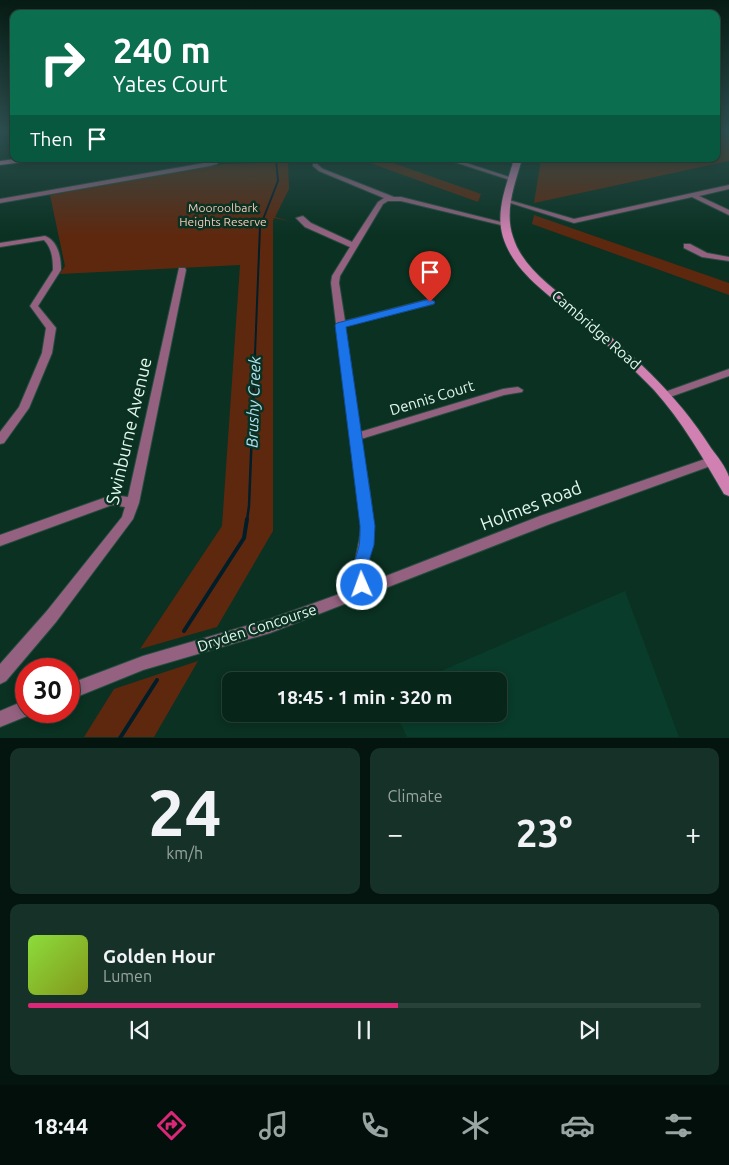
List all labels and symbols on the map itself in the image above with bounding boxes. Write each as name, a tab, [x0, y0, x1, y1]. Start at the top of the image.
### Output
park label: Mooroolbark Heights Reserve	[179, 201, 267, 228]
pin	[409, 251, 451, 302]
street label: Cambridge Road	[549, 287, 644, 373]
street label: Swinburne Avenue	[101, 355, 155, 506]
water label: Brushy Creek	[242, 355, 264, 448]
street label: Dennis Court	[387, 377, 476, 418]
street label: Holmes Road	[477, 477, 584, 534]
position arrow	[335, 558, 387, 610]
street label: Dryden Concourse	[195, 600, 319, 655]
speed limit sign: 30	[15, 658, 80, 723]

